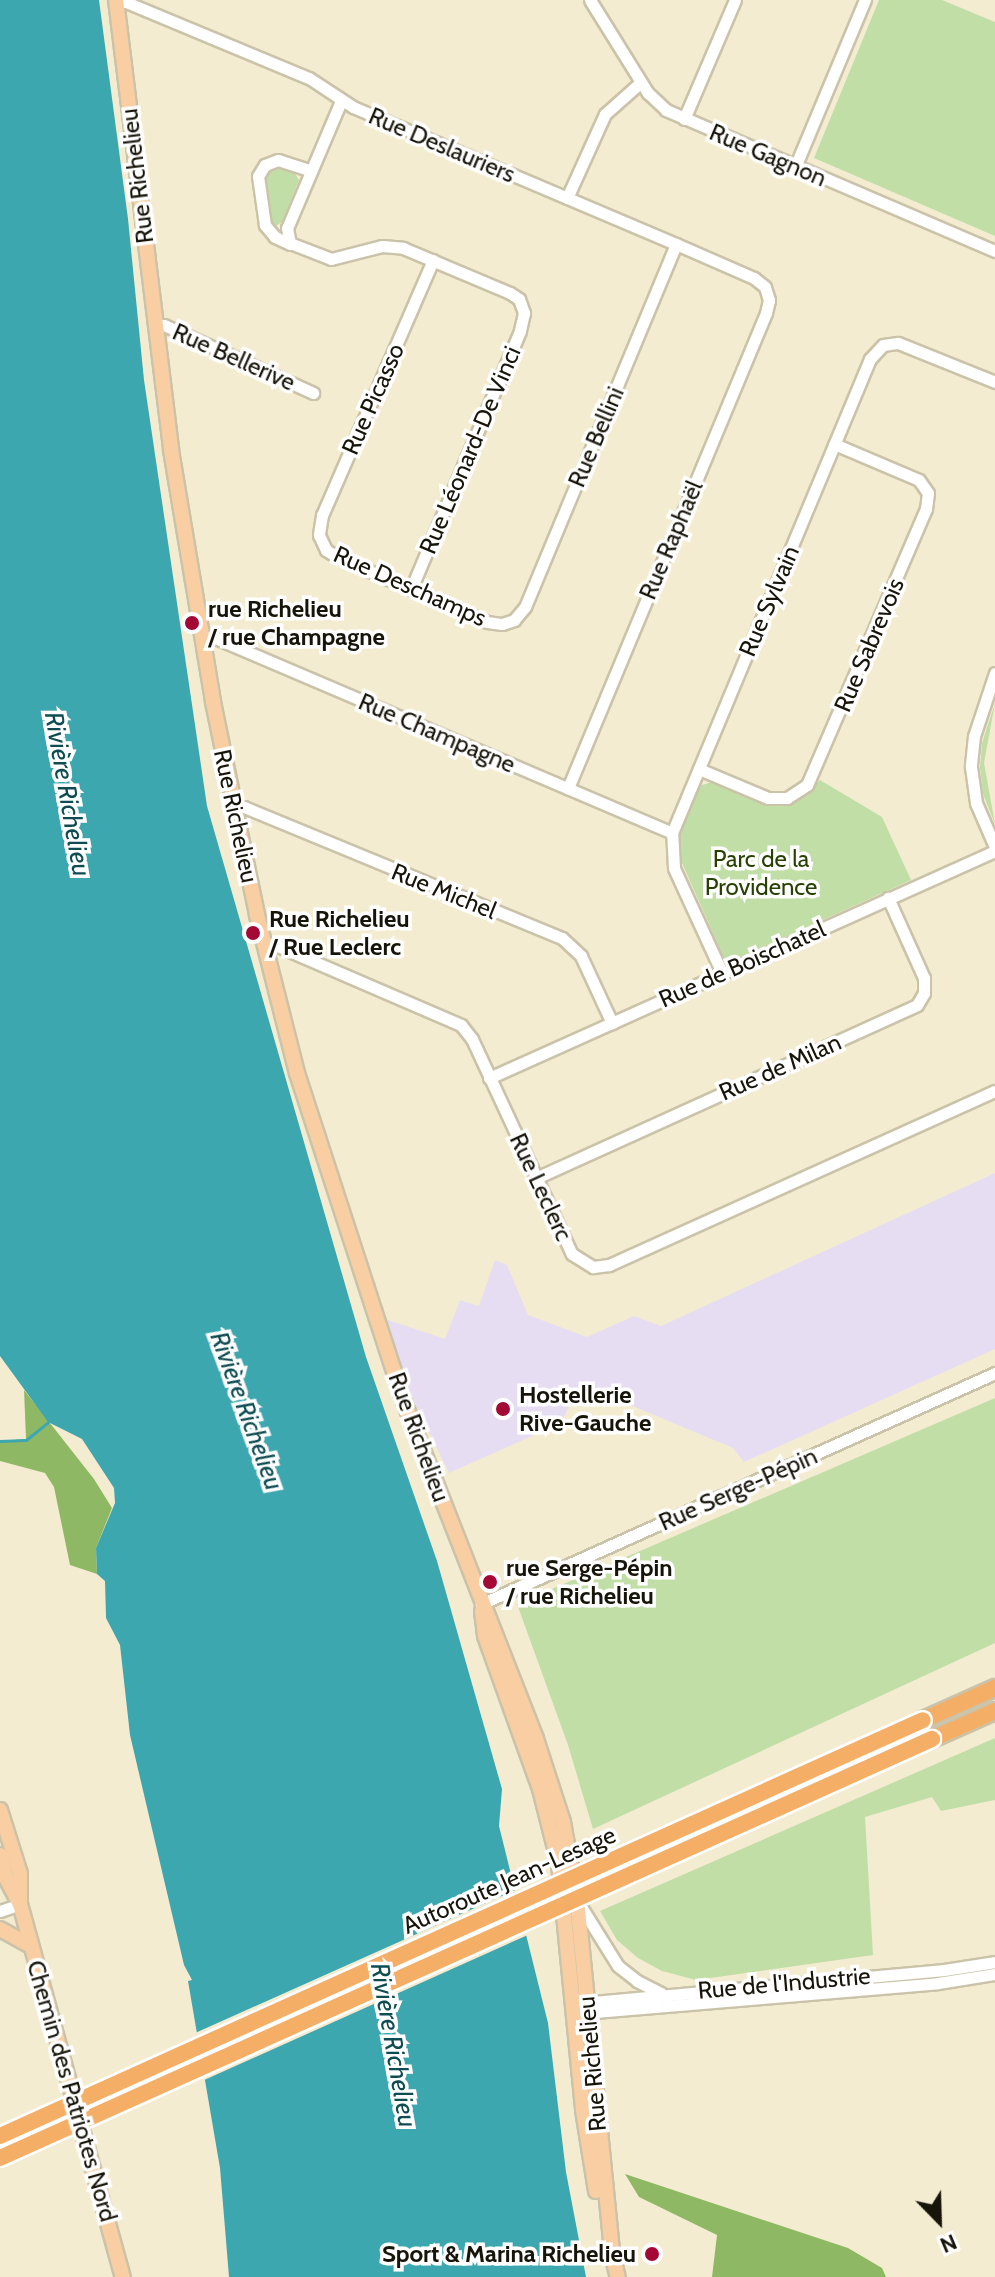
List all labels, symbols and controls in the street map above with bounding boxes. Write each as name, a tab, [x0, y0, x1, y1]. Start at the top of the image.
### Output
street label: Rue Deslauriers	[364, 101, 520, 189]
street label: Rue Richelieu	[114, 107, 160, 245]
street label: Rue Gagnon	[705, 118, 831, 192]
street label: Rue Bellerive	[168, 317, 300, 397]
street label: Rue Picasso	[336, 339, 410, 459]
street label: Rue Léonard-De Vinci	[413, 342, 527, 558]
street label: Rue Bellini	[562, 383, 630, 491]
street label: Rue Raphaël	[633, 476, 709, 604]
street label: Rue Deschamps	[329, 540, 491, 632]
street label: Rue Sylvain	[733, 541, 805, 661]
street label: Rue Sabrevois	[828, 574, 910, 716]
place label: rue Richelieu / rue Champagne	[208, 595, 385, 651]
marker: rue Richelieu / rue Champagne	[183, 614, 201, 632]
street label: Rue Champagne	[354, 687, 520, 779]
water label: Rivière Richelieu	[37, 709, 97, 879]
street label: Rue Richelieu	[208, 747, 264, 885]
park label: Parc de la Providence	[705, 845, 817, 901]
street label: Rue Michel	[387, 857, 501, 925]
place label: Rue Richelieu / Rue Leclerc	[269, 905, 410, 961]
street label: Rue de Boischatel	[654, 914, 830, 1014]
marker: Rue Richelieu / Rue Leclerc	[244, 924, 262, 942]
street label: Rue de Milan	[715, 1027, 845, 1107]
street label: Rue Leclerc	[504, 1129, 578, 1245]
water label: Rivière Richelieu	[203, 1328, 289, 1494]
street label: Rue Richelieu	[382, 1368, 456, 1506]
place label: Hostellerie Rive-Gauche	[519, 1381, 651, 1437]
marker: Hostellerie Rive-Gauche	[494, 1400, 512, 1418]
street label: Rue Serge-Pépin	[654, 1441, 822, 1537]
place label: rue Serge-Pépin / rue Richelieu	[506, 1554, 672, 1610]
marker: rue Serge-Pépin / rue Richelieu	[481, 1573, 499, 1591]
street label: Autoroute Jean-Lesage	[398, 1820, 620, 1940]
street label: Chemin des Patriotes Nord	[21, 1957, 123, 2225]
water label: Rivière Richelieu	[363, 1960, 423, 2130]
street label: Rue de l'Industrie	[696, 1961, 872, 2005]
street label: Rue Richelieu	[572, 1995, 612, 2133]
north arrow	[899, 2181, 979, 2261]
text: N	[936, 2228, 961, 2259]
place label: Sport & Marina Richelieu	[382, 2240, 636, 2268]
marker: Sport & Marina Richelieu	[643, 2245, 661, 2263]

